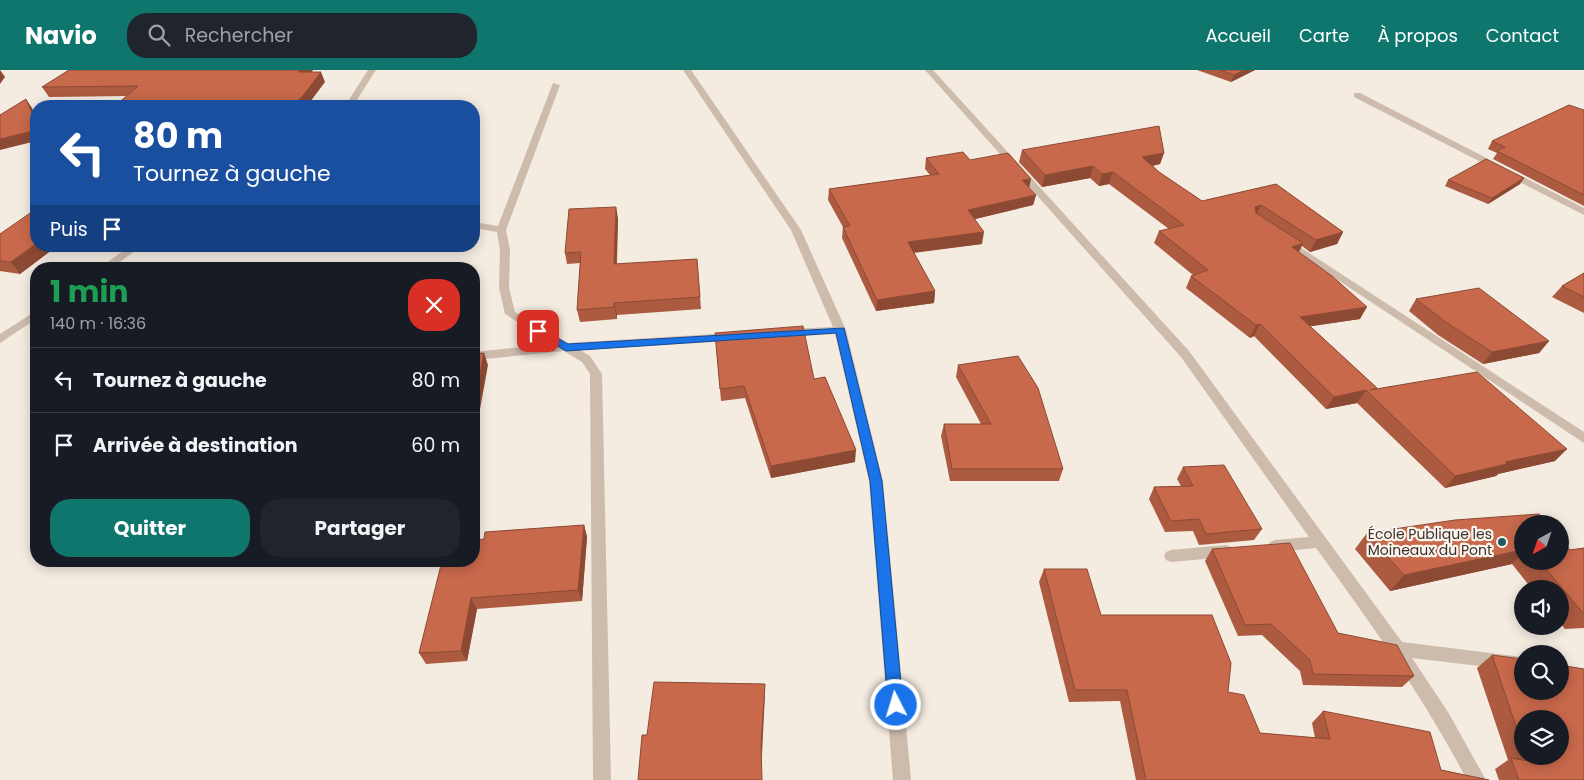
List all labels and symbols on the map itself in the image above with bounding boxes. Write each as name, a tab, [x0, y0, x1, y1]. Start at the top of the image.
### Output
pin	[517, 310, 559, 352]
north arrow	[1514, 515, 1569, 570]
place label: École Publique les Moineaux du Pont	[1368, 524, 1492, 560]
marker: École Publique les Moineaux du Pont	[1496, 536, 1508, 548]
position arrow	[869, 678, 921, 730]

